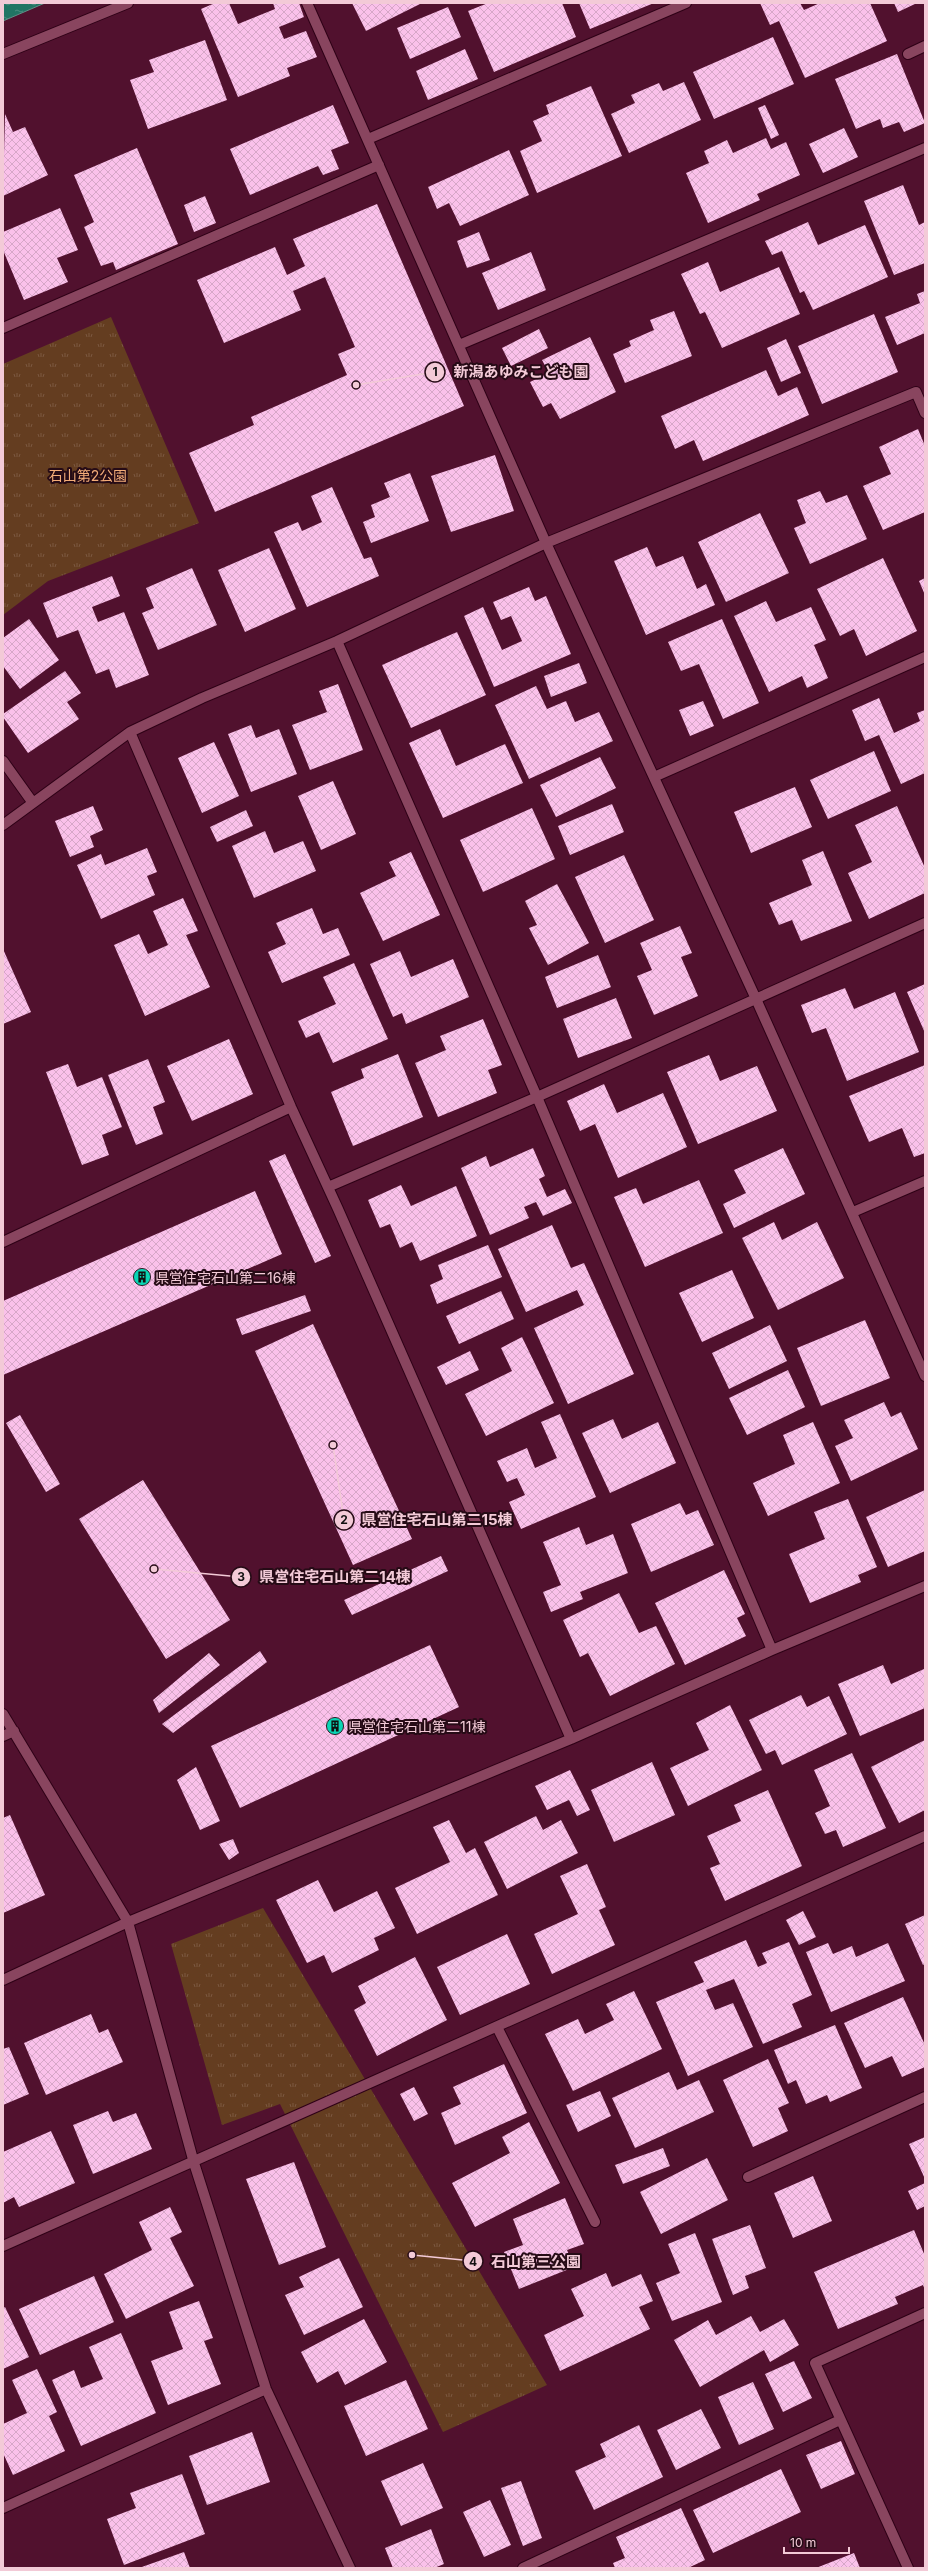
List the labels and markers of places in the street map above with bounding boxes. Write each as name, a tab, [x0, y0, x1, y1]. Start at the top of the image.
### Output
callout: 新潟あゆみこども園	[425, 358, 596, 385]
building icon: 県営住宅石山第二16棟	[132, 1267, 152, 1287]
place label: 県営住宅石山第二16棟	[155, 1269, 295, 1286]
callout: 県営住宅石山第二15棟	[334, 1507, 521, 1534]
callout: 県営住宅石山第二14棟	[231, 1563, 419, 1590]
building icon: 県営住宅石山第二11棟	[325, 1716, 345, 1736]
place label: 県営住宅石山第二11棟	[348, 1718, 485, 1735]
callout: 石山第三公園	[463, 2248, 589, 2275]

